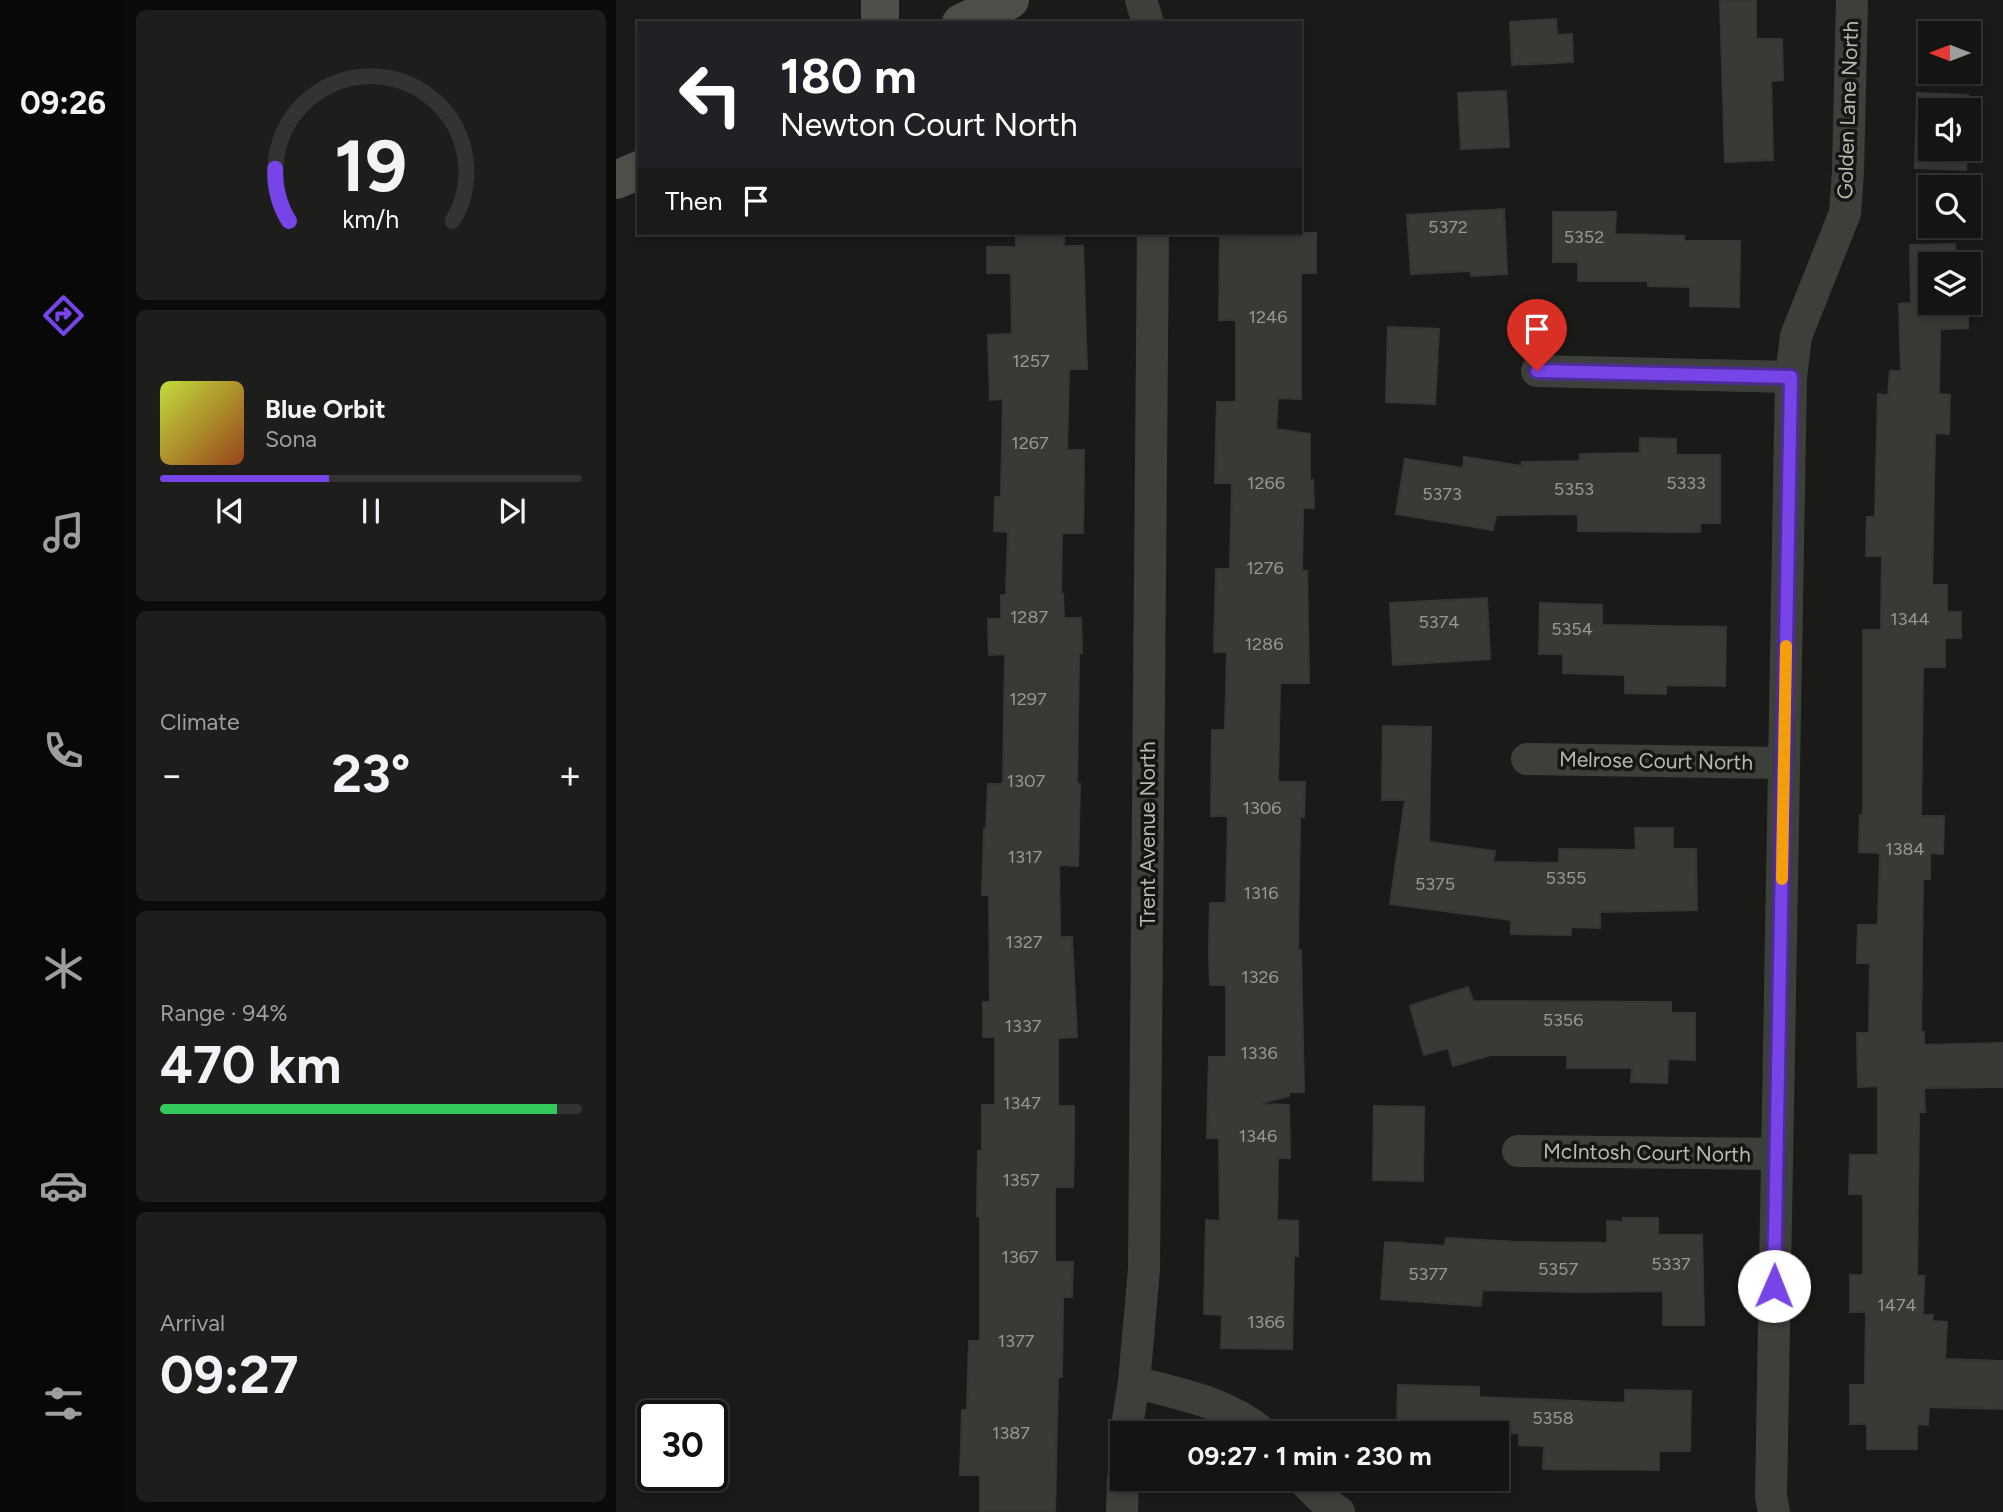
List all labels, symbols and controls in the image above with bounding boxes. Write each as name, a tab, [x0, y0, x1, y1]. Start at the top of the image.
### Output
street label: Golden Lane North	[1832, 20, 1863, 200]
north arrow	[1918, 21, 1981, 84]
map controls	[1918, 21, 1981, 315]
text: 180 m	[780, 46, 917, 105]
icon: left	[665, 49, 756, 140]
text: 09:26	[20, 84, 106, 122]
button: sound	[1918, 98, 1981, 161]
text: Newton Court North	[780, 106, 1078, 144]
text: 19	[335, 123, 407, 210]
button: search	[1918, 175, 1981, 238]
icon: arrive	[737, 182, 775, 220]
text: Then	[665, 185, 723, 217]
text: km/h	[342, 204, 400, 234]
house number: 5372	[1428, 216, 1468, 238]
house number: 5352	[1564, 226, 1604, 248]
button: layers	[1918, 252, 1981, 315]
icon: directions	[39, 291, 88, 340]
pin	[1507, 299, 1567, 371]
house number: 1246	[1249, 306, 1287, 328]
icon: arrive	[1518, 310, 1556, 348]
house number: 1257	[1012, 350, 1050, 372]
text: Blue Orbit	[265, 393, 386, 425]
text: Sona	[265, 425, 317, 453]
house number: 1267	[1011, 432, 1049, 454]
house number: 1266	[1247, 472, 1285, 494]
house number: 5333	[1666, 472, 1706, 494]
house number: 5353	[1554, 478, 1594, 500]
house number: 5373	[1422, 483, 1462, 505]
icon: previous	[211, 492, 249, 530]
icon: pause	[352, 492, 390, 530]
icon: next	[493, 492, 531, 530]
icon: music	[39, 508, 88, 557]
house number: 1276	[1246, 557, 1284, 579]
house number: 1287	[1010, 606, 1048, 628]
house number: 1344	[1890, 608, 1930, 630]
house number: 5374	[1419, 611, 1460, 633]
house number: 5354	[1551, 618, 1593, 640]
house number: 1286	[1245, 633, 1283, 655]
house number: 1297	[1009, 688, 1047, 710]
text: Climate	[160, 708, 239, 736]
icon: phone	[39, 726, 88, 775]
street label: Trent Avenue North	[1135, 741, 1160, 927]
text: 23°	[332, 743, 410, 805]
street label: Melrose Court North	[1559, 746, 1753, 775]
text: −	[160, 752, 184, 798]
text: +	[558, 752, 582, 798]
house number: 1307	[1007, 770, 1046, 792]
house number: 1306	[1243, 797, 1281, 819]
house number: 1384	[1885, 838, 1925, 860]
house number: 1317	[1008, 846, 1042, 868]
house number: 5355	[1546, 867, 1586, 889]
house number: 5375	[1415, 873, 1455, 895]
house number: 1316	[1244, 882, 1278, 904]
house number: 1327	[1006, 931, 1043, 953]
icon: climate	[39, 944, 88, 993]
house number: 1326	[1241, 966, 1279, 988]
text: Range · 94%	[160, 999, 288, 1027]
house number: 5356	[1543, 1009, 1583, 1031]
house number: 1337	[1005, 1015, 1042, 1037]
text: 470 km	[160, 1034, 341, 1096]
house number: 1336	[1240, 1042, 1278, 1064]
house number: 1347	[1003, 1092, 1041, 1114]
house number: 1346	[1239, 1125, 1277, 1147]
street label: McIntosh Court North	[1543, 1138, 1751, 1167]
icon: car	[39, 1161, 88, 1210]
house number: 1357	[1002, 1169, 1040, 1191]
house number: 1367	[1001, 1246, 1039, 1268]
position arrow	[1737, 1249, 1811, 1323]
house number: 5337	[1651, 1253, 1691, 1275]
house number: 5357	[1538, 1258, 1578, 1280]
house number: 5377	[1408, 1263, 1448, 1285]
house number: 1474	[1877, 1294, 1917, 1316]
text: Arrival	[160, 1309, 225, 1337]
house number: 1366	[1247, 1311, 1285, 1333]
house number: 1377	[998, 1330, 1035, 1352]
text: 09:27	[160, 1344, 299, 1406]
icon: filters	[39, 1379, 88, 1428]
speed limit sign: 30	[637, 1400, 728, 1491]
house number: 5358	[1532, 1407, 1574, 1429]
house number: 1387	[992, 1422, 1030, 1444]
text: 09:27 · 1 min · 230 m	[1187, 1440, 1432, 1472]

